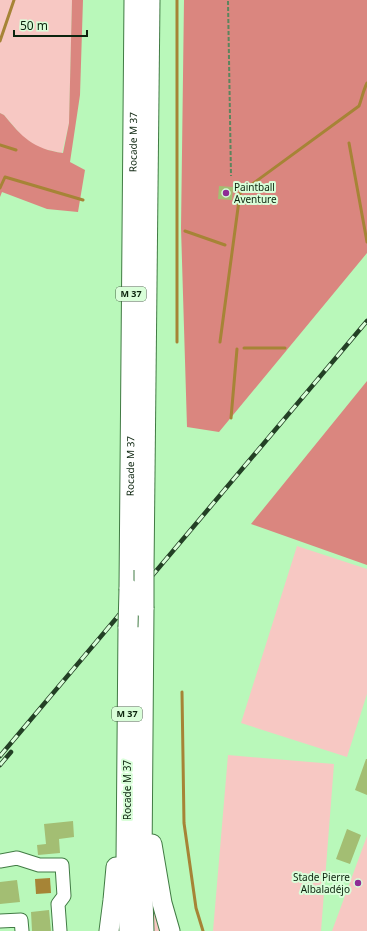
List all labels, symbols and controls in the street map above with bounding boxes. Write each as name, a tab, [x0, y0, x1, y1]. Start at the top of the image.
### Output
scale bar	[14, 12, 87, 38]
text: 50 m	[20, 17, 48, 34]
street label: Rocade M 37	[126, 112, 140, 172]
place label: Paintball Aventure	[234, 180, 277, 206]
marker: Paintball Aventure	[221, 188, 231, 198]
road number: M 37	[116, 287, 146, 301]
street label: Rocade M 37	[123, 436, 137, 496]
road number: M 37	[112, 707, 142, 721]
street label: Rocade M 37	[120, 760, 134, 820]
place label: Stade Pierre Albaladéjo	[293, 870, 350, 896]
marker: Stade Pierre Albaladéjo	[353, 878, 363, 888]

